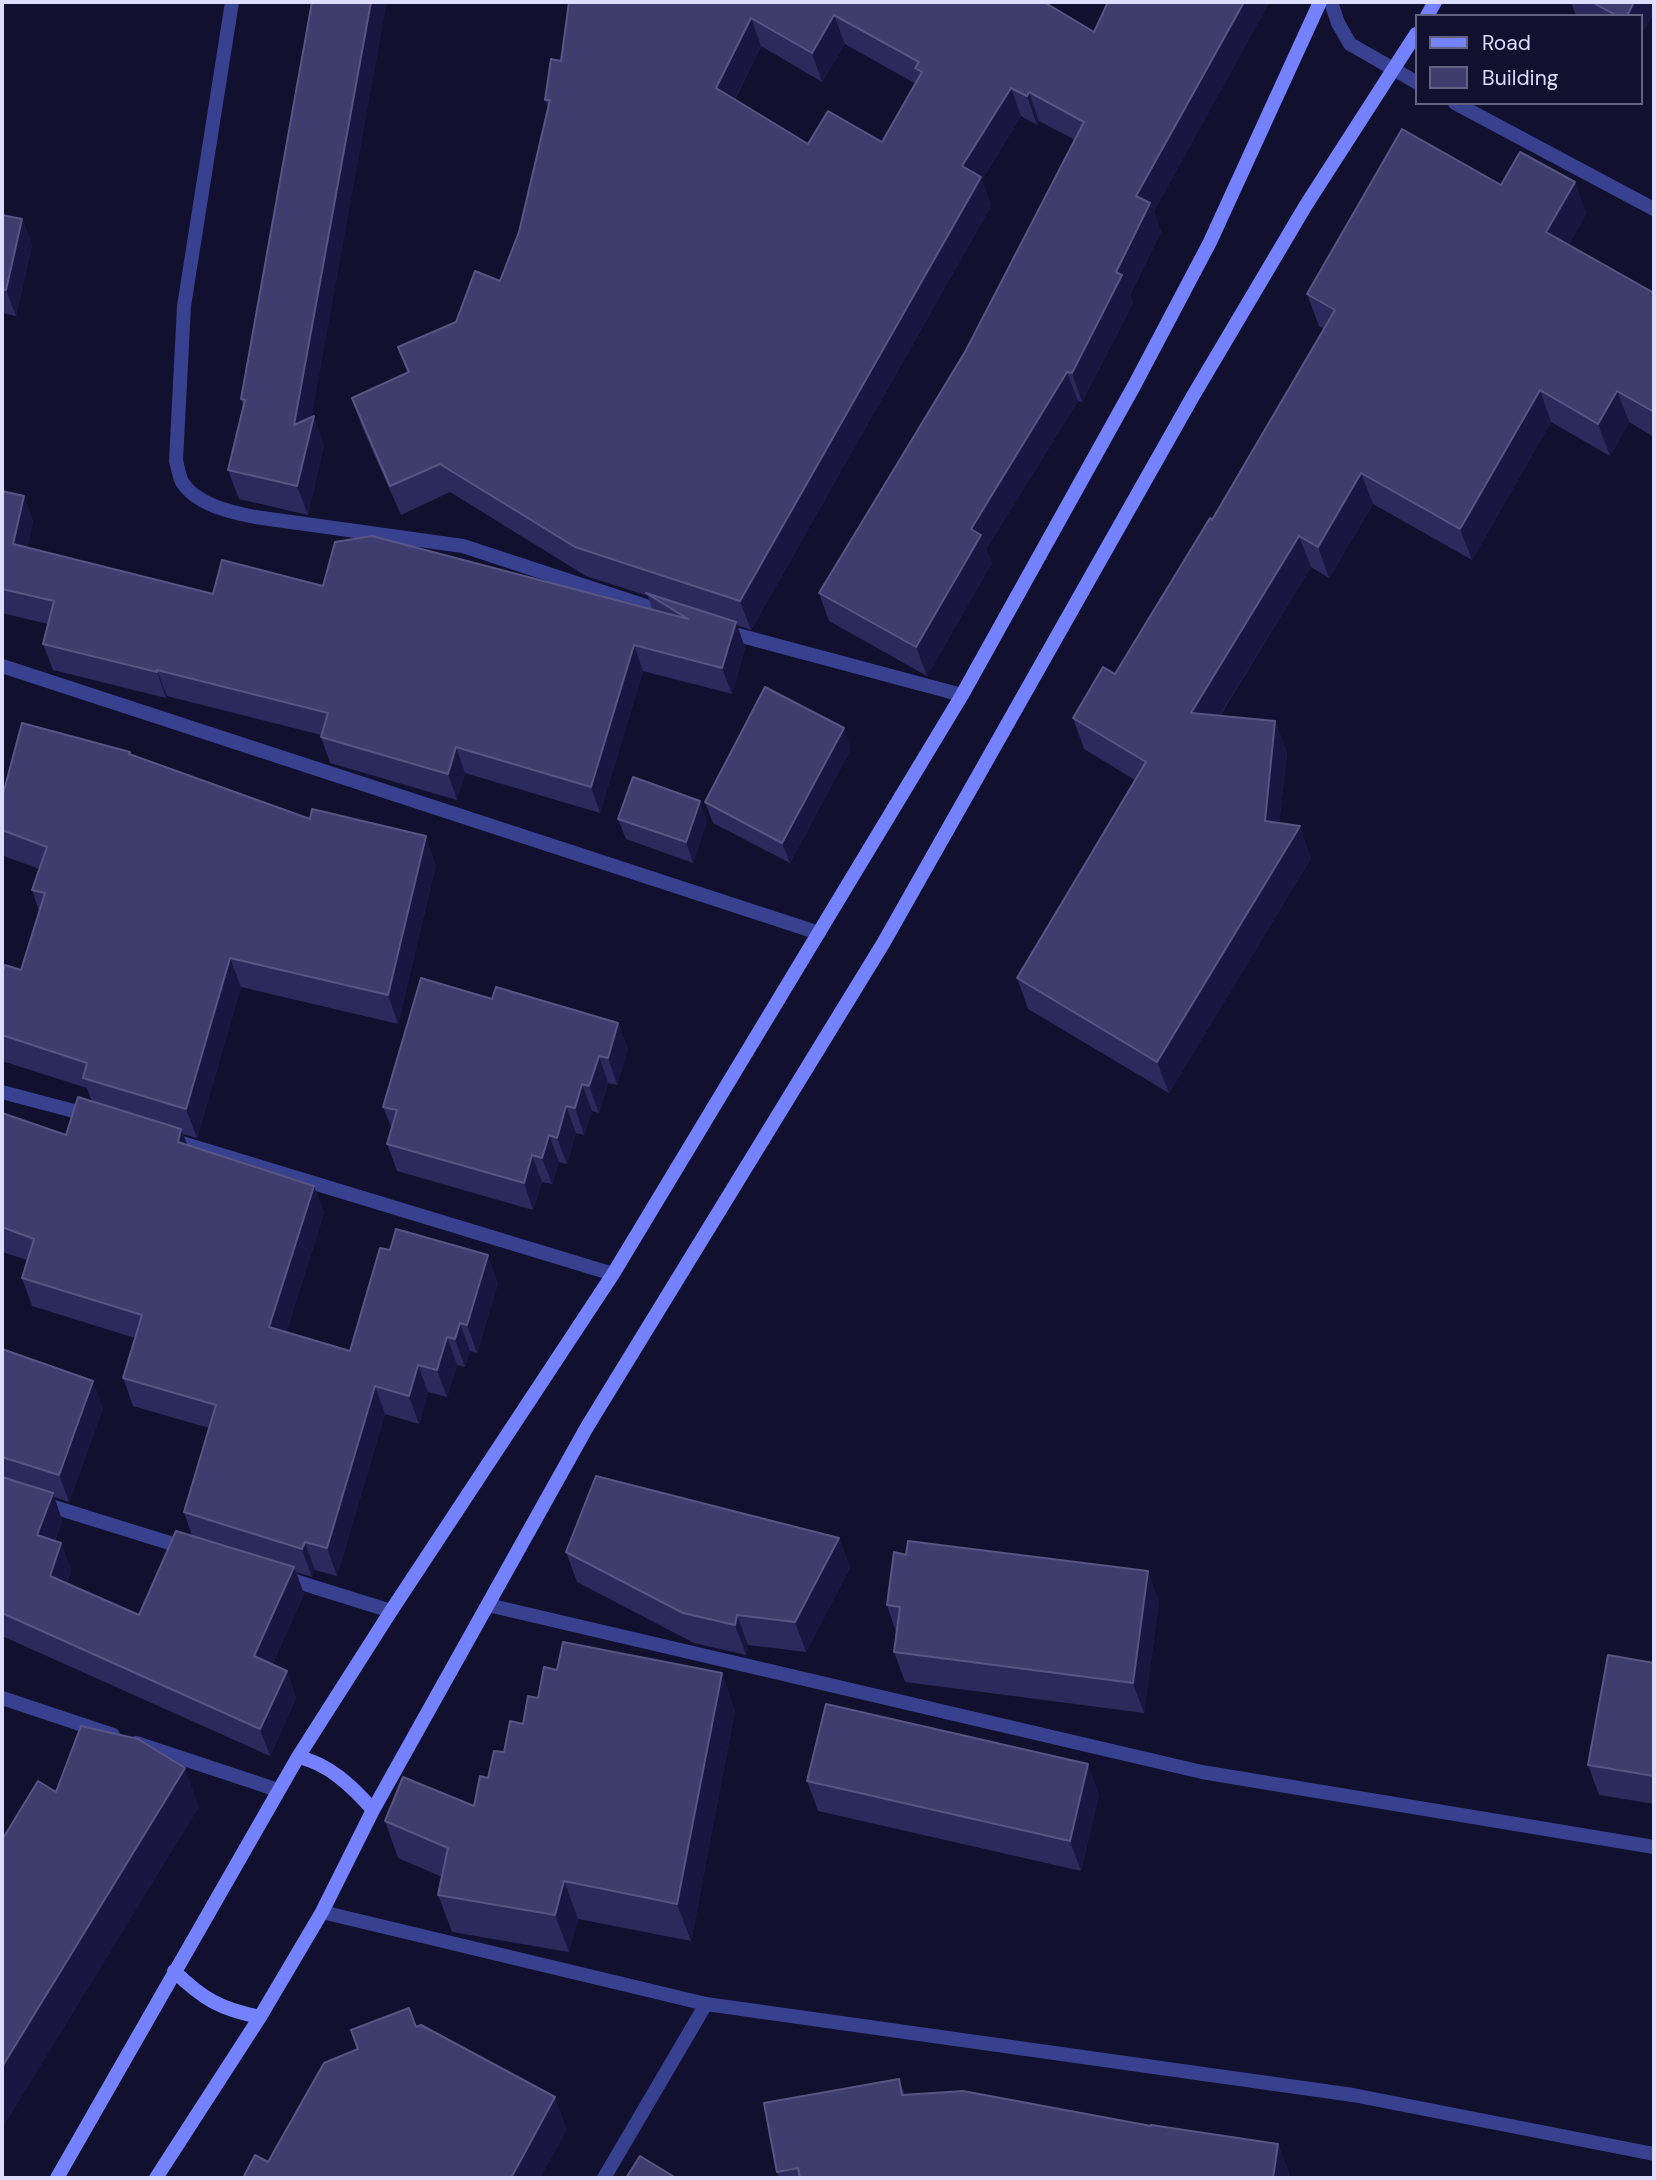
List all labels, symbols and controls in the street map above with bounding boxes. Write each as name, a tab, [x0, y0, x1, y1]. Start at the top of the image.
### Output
legend	[1414, 14, 1642, 105]
text: Road	[1482, 29, 1531, 57]
text: Building	[1482, 64, 1558, 92]

